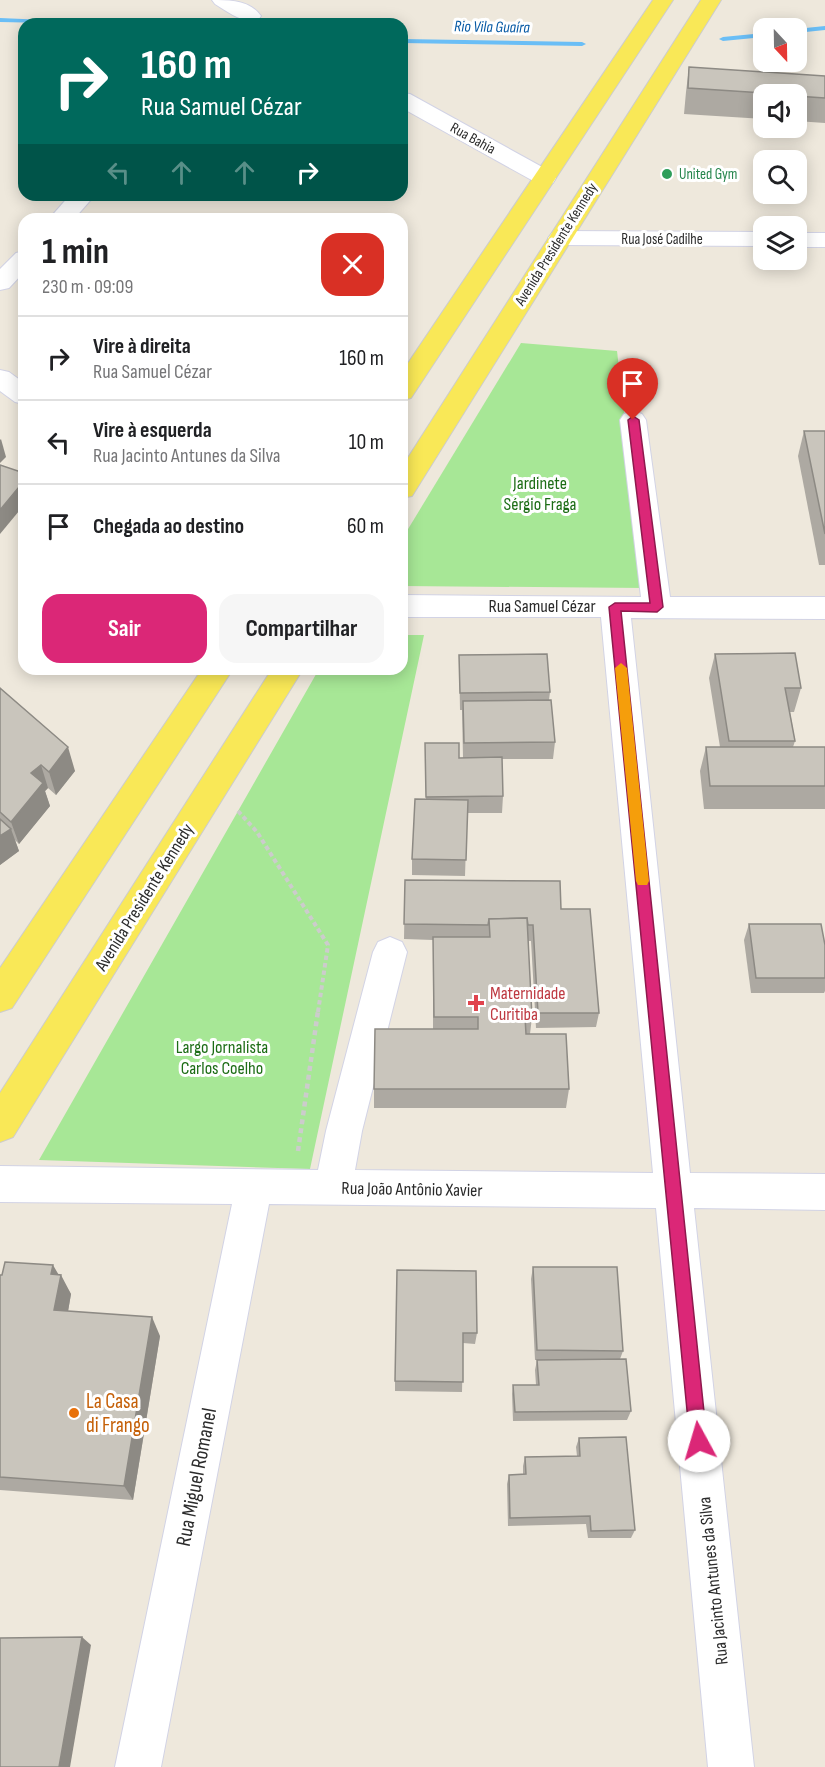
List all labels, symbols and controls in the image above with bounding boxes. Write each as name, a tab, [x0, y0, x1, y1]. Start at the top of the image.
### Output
water label: Rio Vila Guaíra	[454, 17, 530, 38]
north arrow	[753, 18, 807, 72]
map controls	[753, 18, 807, 270]
text: 160 m	[141, 40, 232, 91]
icon: right	[42, 42, 120, 120]
button: sound	[753, 84, 807, 138]
text: Rua Samuel Cézar	[141, 91, 302, 123]
street label: Rua Bahia	[447, 118, 499, 159]
button: search	[753, 150, 807, 204]
icon: left	[102, 156, 135, 189]
icon: ahead	[165, 156, 198, 189]
icon: ahead	[228, 156, 261, 189]
icon: right	[291, 156, 324, 189]
place label: United Gym	[679, 165, 737, 184]
marker: United Gym	[660, 167, 674, 181]
street label: Avenida Presidente Kennedy	[510, 179, 602, 310]
button: layers	[753, 216, 807, 270]
street label: Rua José Cadilhe	[621, 230, 703, 249]
text: 1 min	[42, 231, 109, 274]
button: close	[321, 233, 384, 296]
text: 230 m · 09:09	[42, 275, 133, 299]
text: Vire à direita	[93, 333, 191, 360]
icon: right	[42, 342, 75, 375]
text: 160 m	[339, 345, 384, 372]
pin	[607, 358, 658, 420]
text: Rua Samuel Cézar	[93, 360, 212, 384]
icon: arrive	[616, 367, 649, 400]
text: Vire à esquerda	[93, 417, 212, 444]
icon: left	[42, 426, 75, 459]
text: 10 m	[349, 429, 384, 456]
text: Rua Jacinto Antunes da Silva	[93, 444, 281, 468]
park label: Jardinete Sérgio Fraga	[504, 473, 577, 515]
icon: arrive	[42, 510, 75, 543]
text: Chegada ao destino	[93, 513, 244, 540]
text: 60 m	[347, 513, 384, 540]
button: Sair	[42, 594, 207, 663]
button: Compartilhar	[219, 594, 384, 663]
street label: Rua Samuel Cézar	[488, 596, 596, 617]
street label: Avenida Presidente Kennedy	[90, 820, 198, 976]
place label: Maternidade Curitiba	[490, 983, 566, 1025]
marker: Maternidade Curitiba	[467, 994, 485, 1012]
park label: Largo Jornalista Carlos Coelho	[176, 1037, 268, 1079]
street label: Rua João Antônio Xavier	[341, 1178, 483, 1201]
place label: La Casa di Frango	[86, 1389, 150, 1438]
marker: La Casa di Frango	[67, 1406, 81, 1420]
street label: Rua Miguel Romanel	[171, 1406, 222, 1548]
position arrow	[667, 1409, 731, 1473]
street label: Rua Jacinto Antunes da Silva	[694, 1496, 733, 1666]

